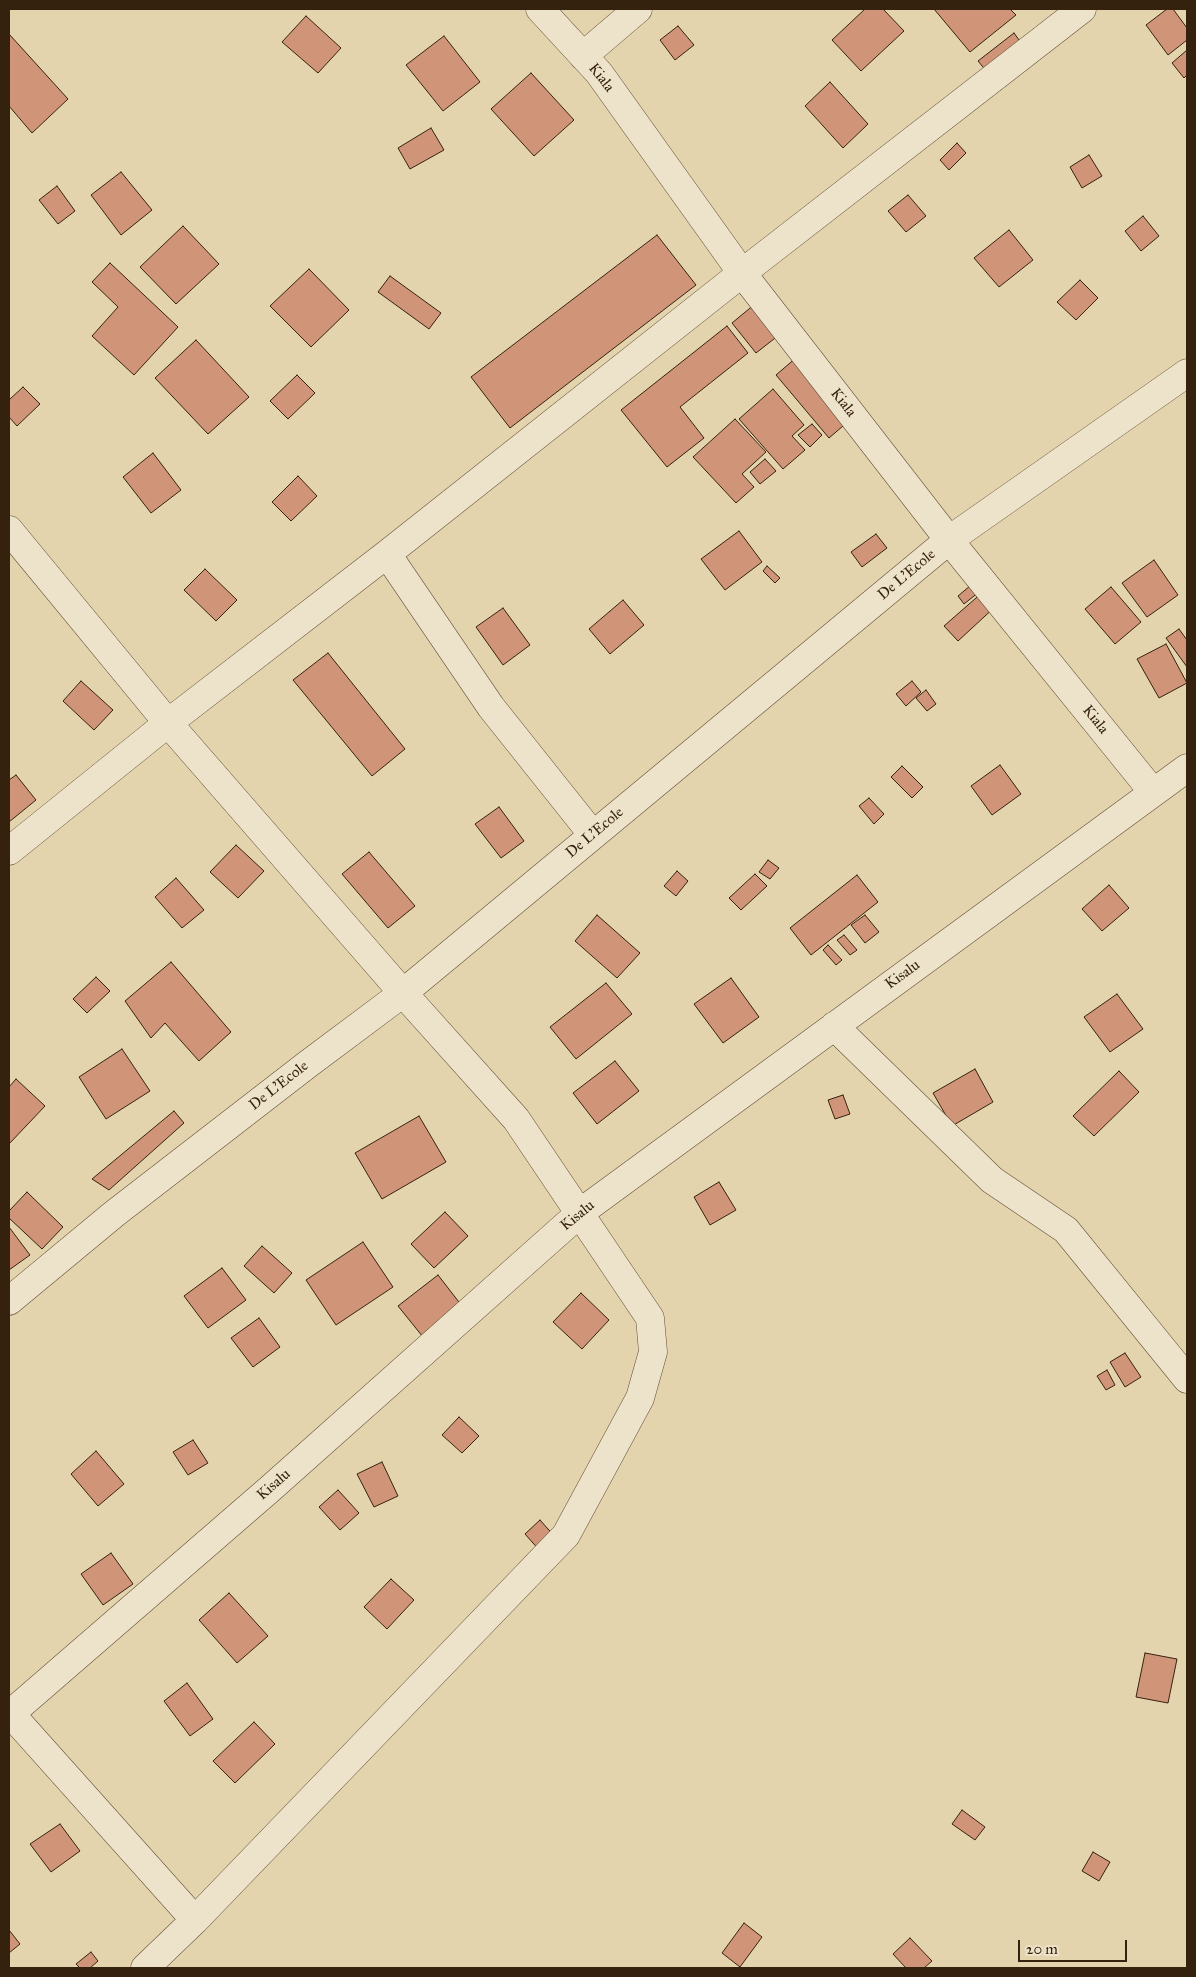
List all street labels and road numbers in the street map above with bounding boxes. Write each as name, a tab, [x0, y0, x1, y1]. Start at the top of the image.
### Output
street label: Kiala	[584, 60, 618, 96]
street label: Kiala	[826, 385, 860, 421]
street label: De L'Ecole	[874, 546, 940, 604]
street label: Kiala	[1078, 702, 1112, 738]
street label: De L'Ecole	[562, 804, 628, 862]
street label: Kisalu	[882, 956, 924, 994]
street label: De L'Ecole	[246, 1057, 312, 1115]
street label: Kisalu	[557, 1197, 599, 1235]
street label: Kisalu	[254, 1466, 294, 1504]

